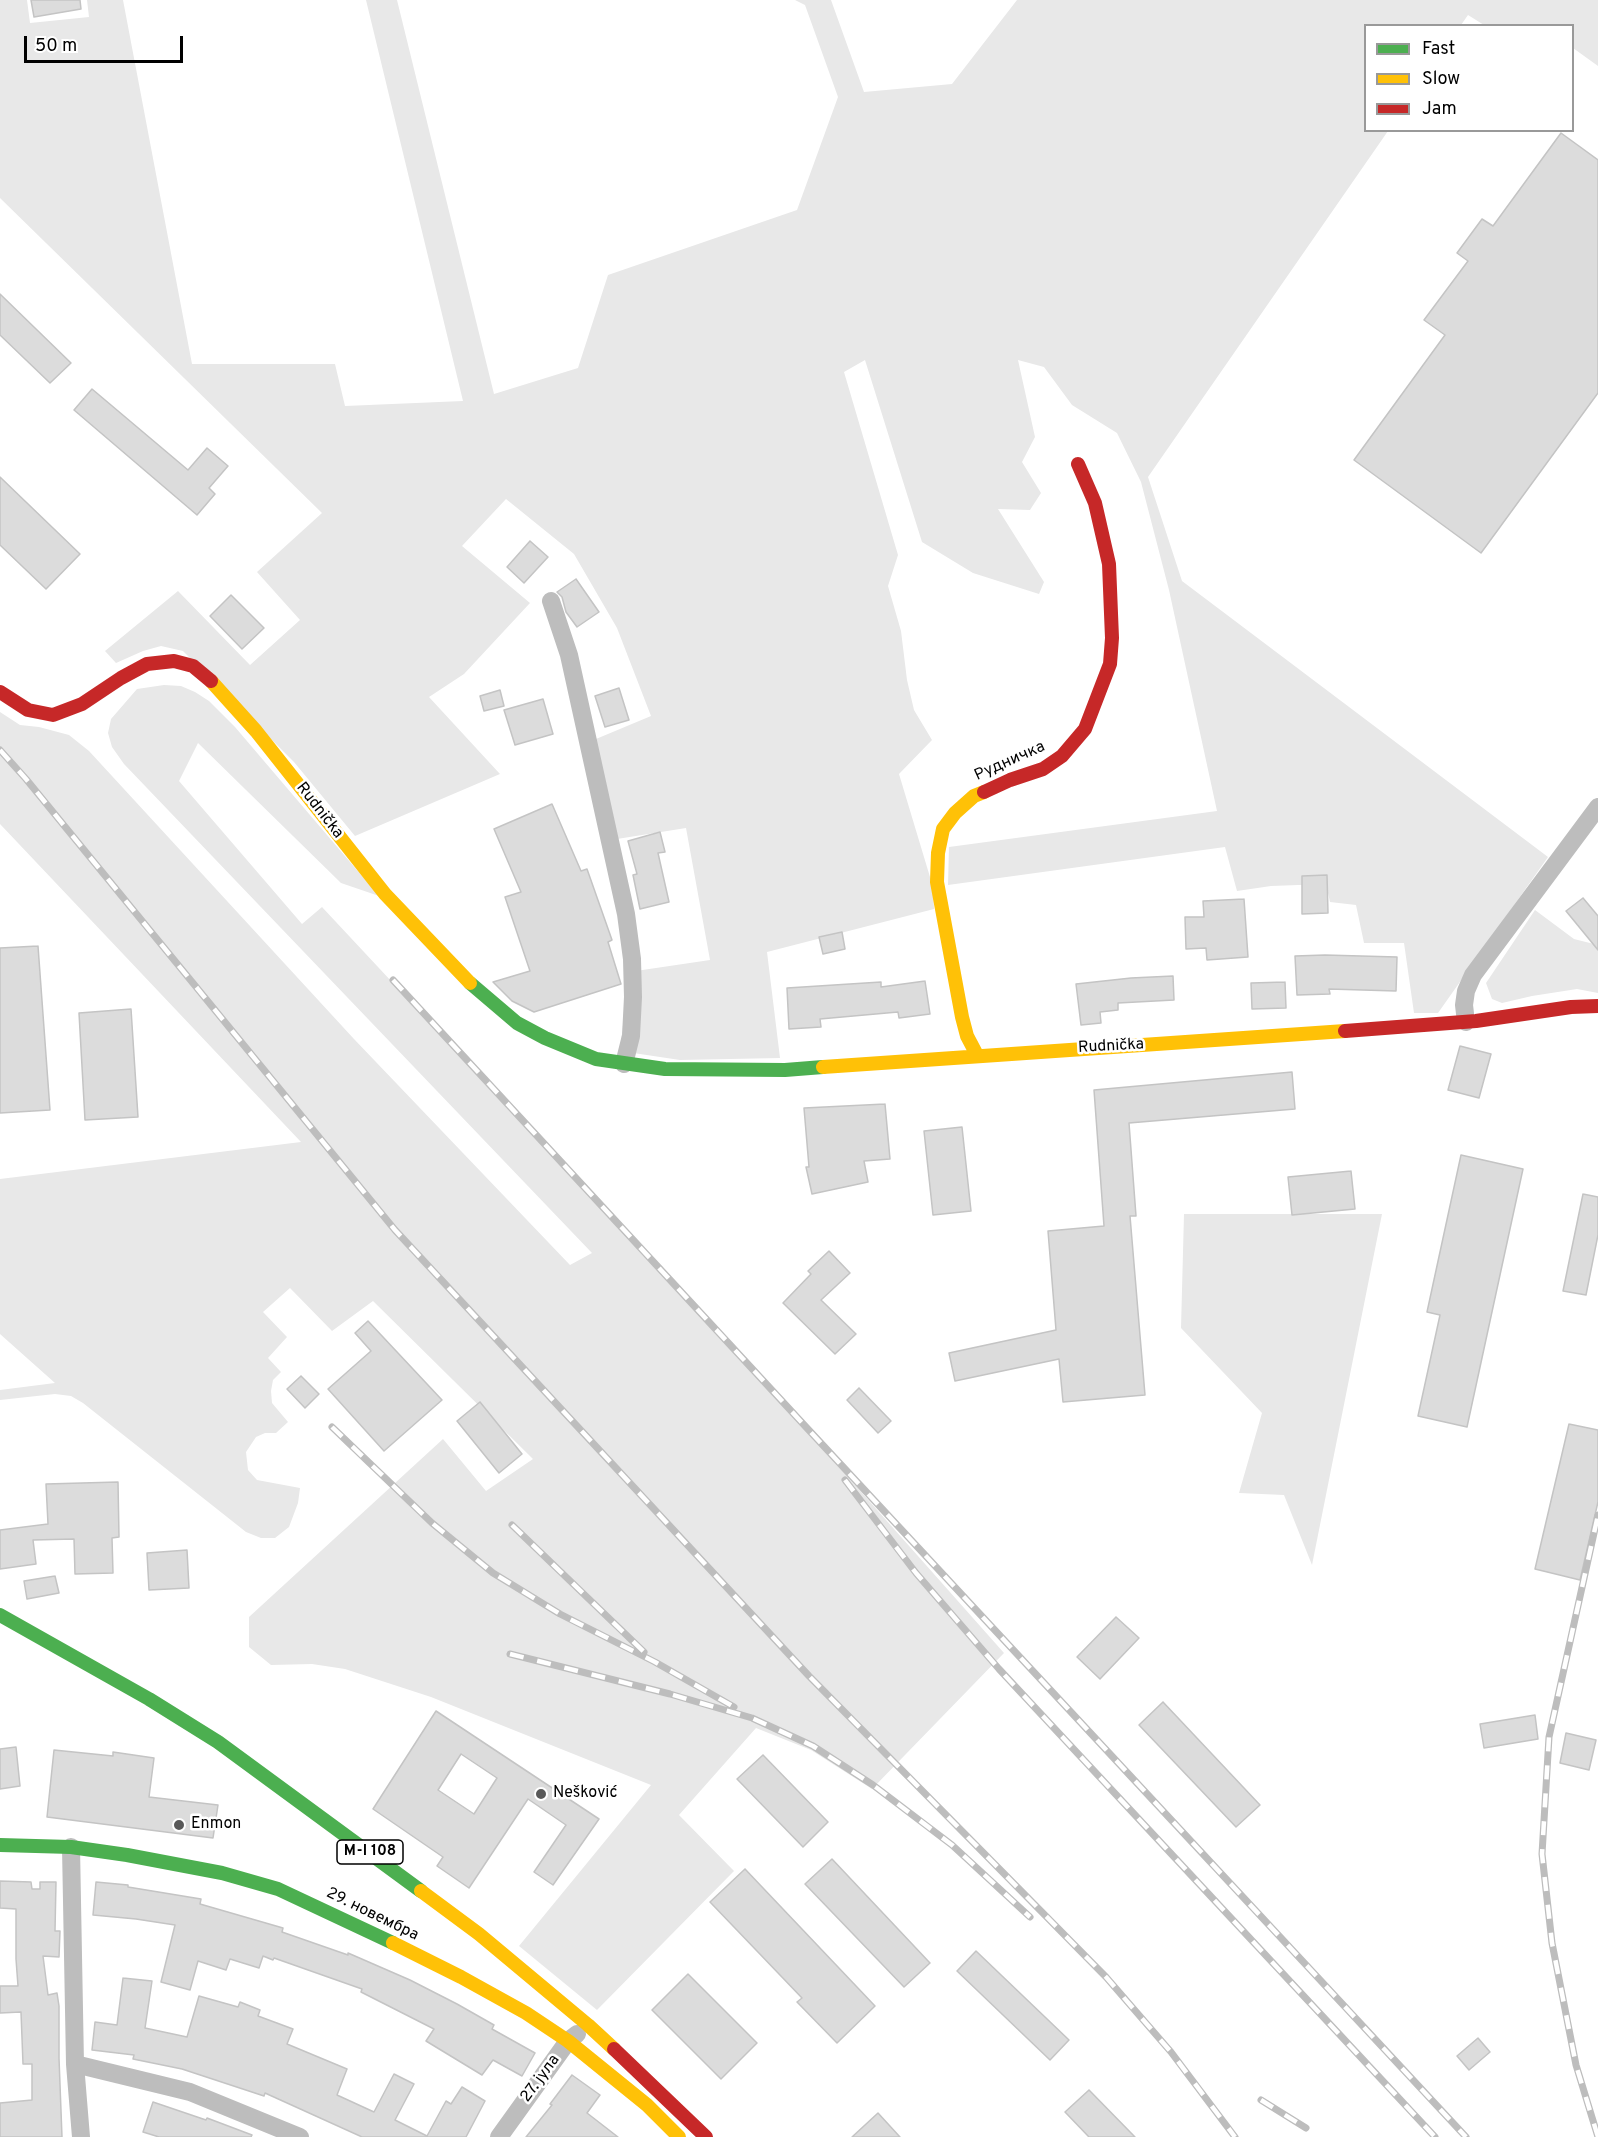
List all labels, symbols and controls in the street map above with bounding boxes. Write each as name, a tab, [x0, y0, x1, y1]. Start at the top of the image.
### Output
scale bar	[27, 24, 186, 62]
legend	[1364, 24, 1574, 132]
text: 50 m	[35, 35, 77, 58]
text: Fast	[1422, 38, 1455, 61]
text: Slow	[1422, 68, 1460, 91]
text: Jam	[1422, 98, 1457, 121]
street label: Рудничка	[972, 738, 1048, 786]
street label: Rudnička	[291, 779, 347, 843]
street label: Rudnička	[1078, 1036, 1144, 1058]
place label: Nešković	[553, 1784, 617, 1804]
marker: Nešković	[534, 1787, 548, 1801]
place label: Enmon	[191, 1815, 241, 1835]
marker: Enmon	[172, 1818, 186, 1832]
road number: M-I 108	[337, 1840, 403, 1864]
street label: 29. новембра	[323, 1884, 421, 1946]
street label: 27. јула	[517, 2051, 565, 2107]

